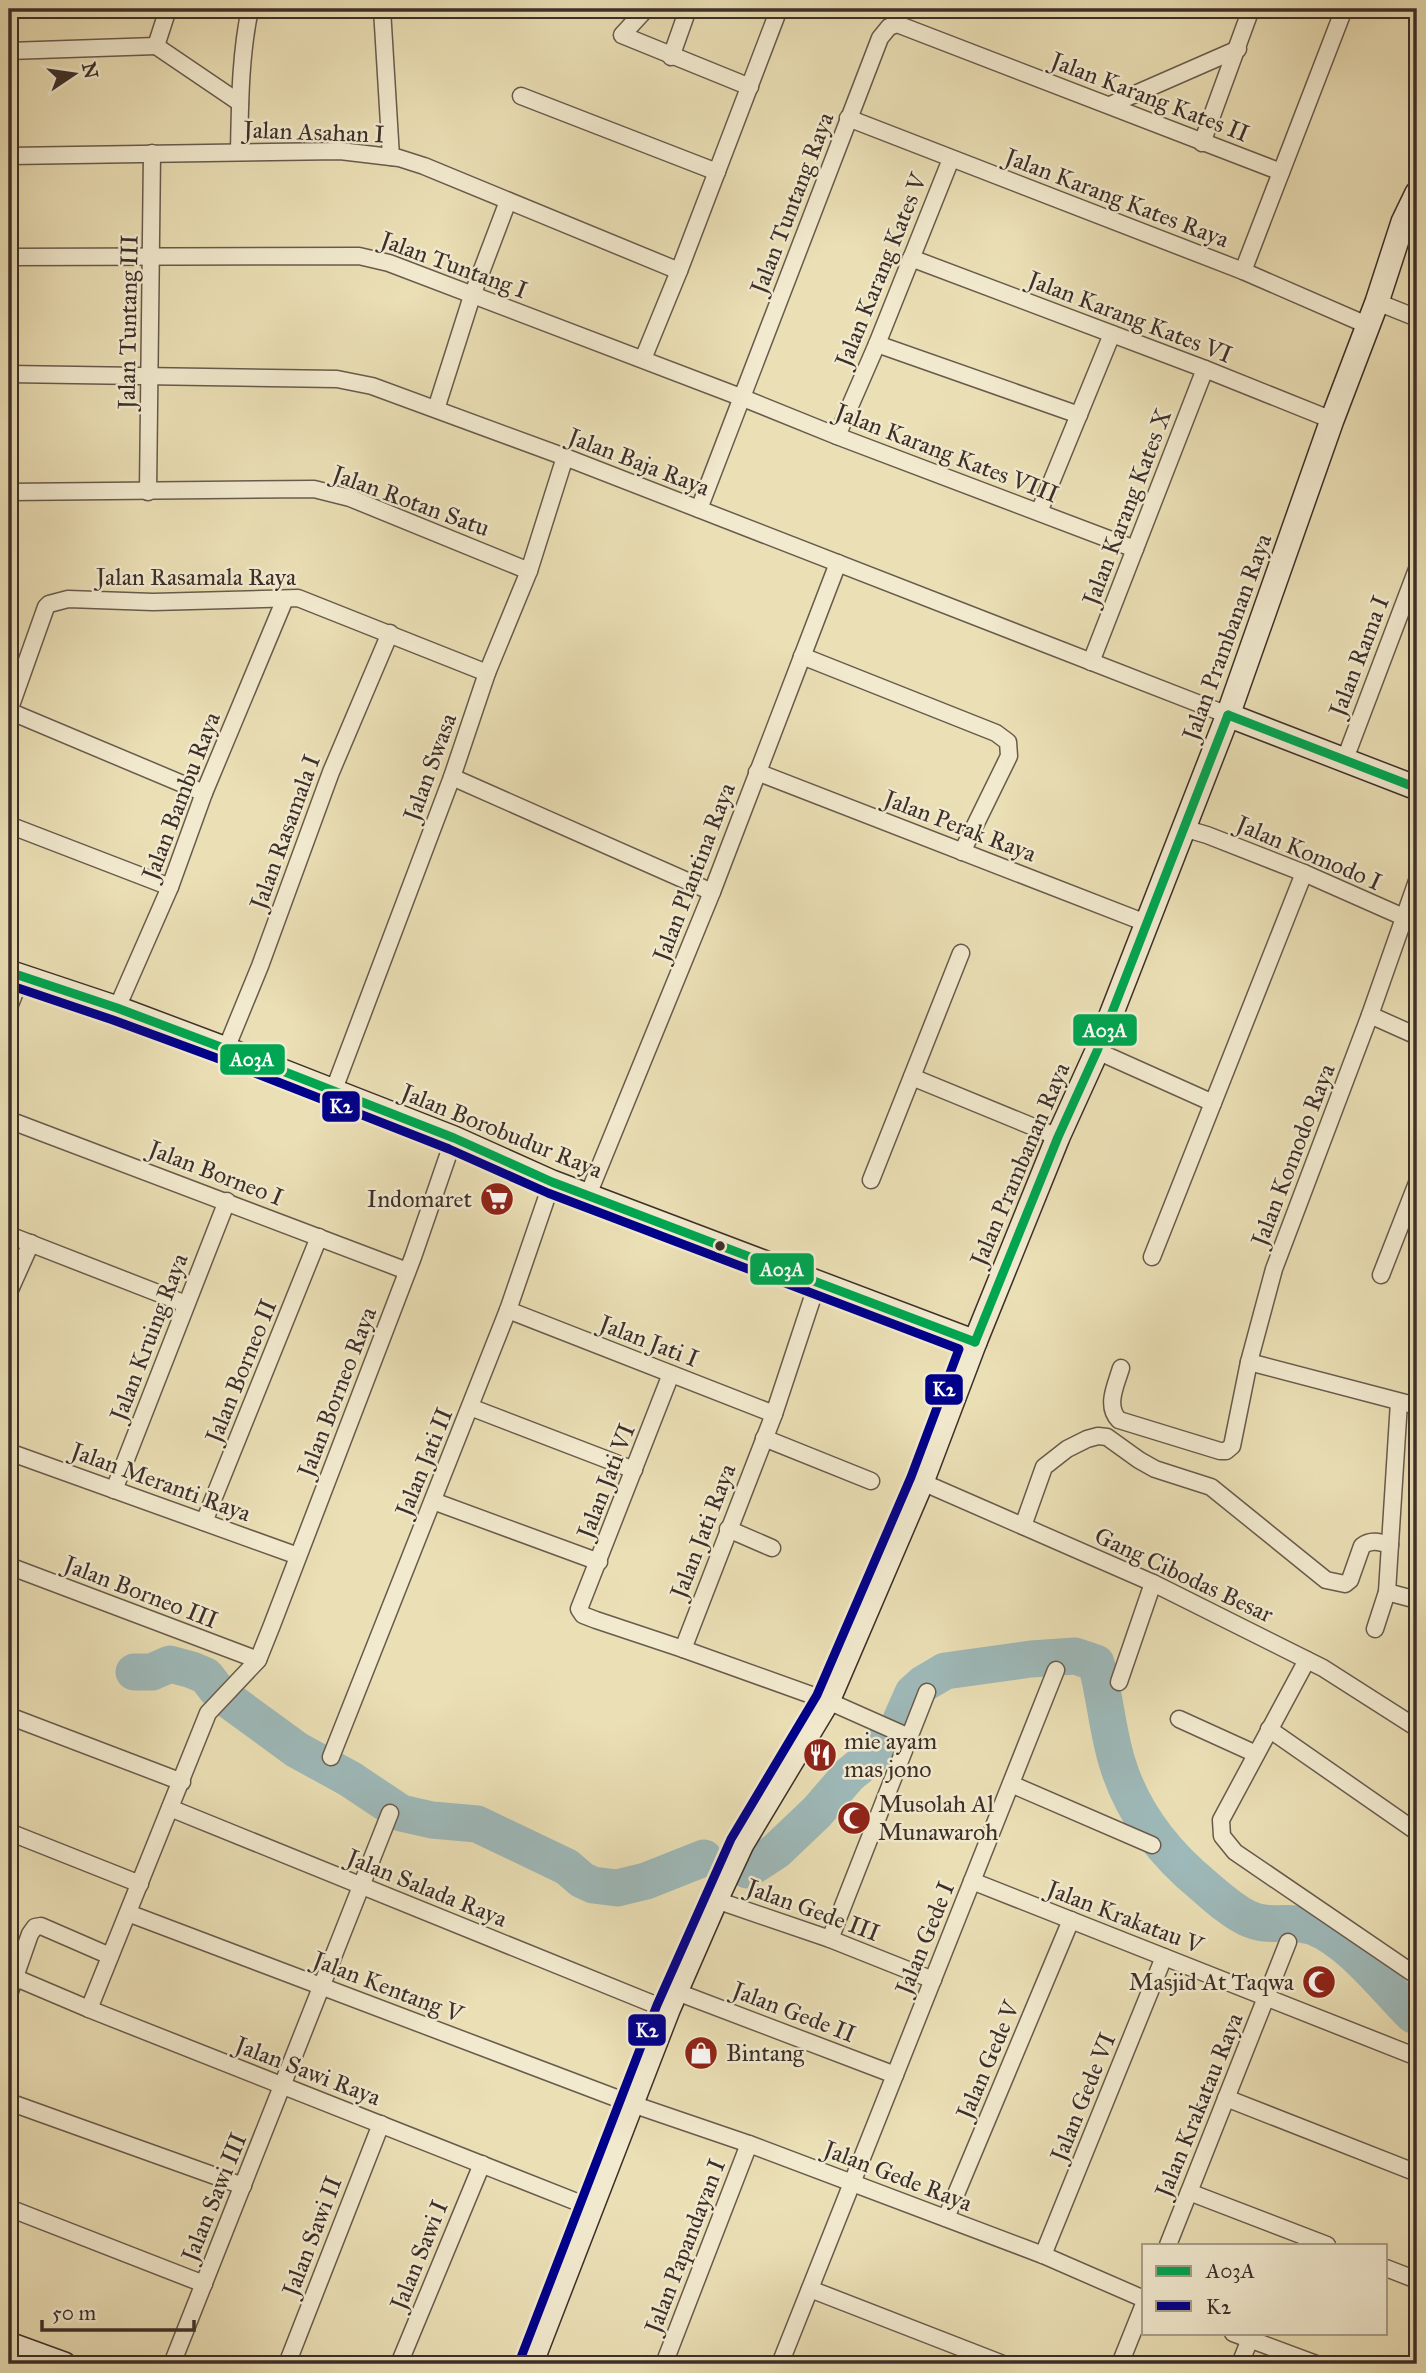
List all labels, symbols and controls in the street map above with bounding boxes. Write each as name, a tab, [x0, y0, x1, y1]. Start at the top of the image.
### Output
north arrow	[38, 38, 108, 108]
street label: Jalan Karang Kates II	[1044, 44, 1253, 149]
text: N	[77, 60, 103, 81]
street label: Jalan Tuntang Raya	[743, 107, 841, 301]
street label: Jalan Asahan I	[240, 114, 385, 149]
street label: Jalan Karang Kates Raya	[998, 140, 1234, 255]
street label: Jalan Karang Kates V	[827, 168, 934, 374]
street label: Jalan Tuntang I	[374, 224, 532, 305]
street label: Jalan Tuntang III	[111, 234, 145, 413]
street label: Jalan Karang Kates VI	[1021, 263, 1236, 370]
street label: Jalan Karang Kates VIII	[828, 395, 1063, 509]
street label: Jalan Karang Kates X	[1075, 404, 1178, 612]
street label: Jalan Baja Raya	[561, 420, 715, 503]
street label: Jalan Rotan Satu	[326, 458, 494, 543]
street label: Jalan Prambanan Raya	[1175, 529, 1279, 747]
street label: Jalan Rasamala Raya	[93, 562, 297, 592]
street label: Jalan Rama I	[1321, 591, 1396, 723]
street label: Jalan Bambu Raya	[134, 707, 227, 887]
street label: Jalan Swasa	[396, 708, 464, 828]
street label: Jalan Rasamala I	[242, 751, 327, 916]
street label: Jalan Plantina Raya	[645, 778, 742, 968]
street label: Jalan Perak Raya	[877, 782, 1041, 869]
street label: Jalan Komodo I	[1229, 808, 1386, 897]
line badge: A03A	[1072, 1013, 1138, 1047]
text: A03A	[1081, 1019, 1127, 1043]
line badge: A03A	[219, 1043, 286, 1076]
text: A03A	[228, 1048, 274, 1072]
street label: Jalan Prambanan Raya	[962, 1057, 1077, 1273]
street label: Jalan Komodo Raya	[1243, 1059, 1342, 1253]
street label: Jalan Borobudur Raya	[394, 1076, 608, 1185]
line badge: K2	[321, 1090, 361, 1123]
text: K2	[330, 1095, 353, 1118]
street label: Jalan Borneo I	[142, 1133, 288, 1212]
supermarket icon: Indomaret	[478, 1180, 516, 1218]
place label: Indomaret	[367, 1184, 473, 1214]
unlabelled marker	[713, 1239, 727, 1253]
street label: Jalan Kruing Raya	[102, 1248, 195, 1428]
line badge: A03A	[749, 1252, 815, 1286]
text: A03A	[758, 1258, 804, 1282]
street label: Jalan Borneo II	[197, 1295, 283, 1450]
street label: Jalan Borneo Raya	[290, 1302, 383, 1484]
street label: Jalan Jati I	[592, 1307, 703, 1374]
line badge: K2	[924, 1373, 964, 1406]
text: K2	[933, 1378, 956, 1401]
street label: Jalan Jati II	[388, 1403, 459, 1523]
street label: Jalan Jati VI	[569, 1419, 642, 1545]
street label: Jalan Meranti Raya	[64, 1435, 256, 1529]
street label: Jalan Jati Raya	[663, 1459, 743, 1605]
street label: Gang Cibodas Besar	[1090, 1520, 1278, 1630]
street label: Jalan Borneo III	[57, 1548, 222, 1635]
place label: mie ayam mas jono	[844, 1726, 937, 1784]
restaurant icon: mie ayam mas jono	[801, 1736, 839, 1774]
place label: Musolah Al Munawaroh	[878, 1789, 998, 1847]
mosque icon: Musolah Al Munawaroh	[835, 1799, 873, 1837]
street label: Jalan Salada Raya	[340, 1841, 512, 1934]
street label: Jalan Gede III	[739, 1871, 884, 1948]
street label: Jalan Krakatau V	[1040, 1872, 1209, 1961]
street label: Jalan Gede I	[888, 1877, 961, 2002]
street label: Jalan Kentang V	[306, 1944, 469, 2030]
mosque icon: Masjid At Taqwa	[1300, 1963, 1338, 2001]
place label: Masjid At Taqwa	[1129, 1967, 1295, 1997]
street label: Jalan Gede II	[725, 1974, 860, 2049]
street label: Jalan Gede V	[949, 1995, 1027, 2126]
street label: Jalan Krakatau Raya	[1147, 2008, 1250, 2204]
line badge: K2	[627, 2013, 667, 2047]
text: K2	[636, 2019, 659, 2042]
street label: Jalan Sawi Raya	[228, 2028, 386, 2113]
street label: Jalan Gede VI	[1043, 2028, 1122, 2168]
shop icon: Bintang	[682, 2034, 720, 2072]
place label: Bintang	[726, 2038, 805, 2068]
street label: Jalan Sawi III	[173, 2128, 253, 2269]
street label: Jalan Gede Raya	[817, 2133, 977, 2218]
street label: Jalan Papandayan I	[637, 2155, 732, 2340]
street label: Jalan Sawi II	[274, 2172, 349, 2303]
street label: Jalan Sawi I	[382, 2196, 455, 2317]
legend	[1142, 2244, 1388, 2334]
text: A03A	[1205, 2258, 1255, 2284]
scale bar	[42, 2289, 194, 2333]
text: K2	[1206, 2294, 1232, 2320]
text: 50 m	[52, 2300, 97, 2326]

